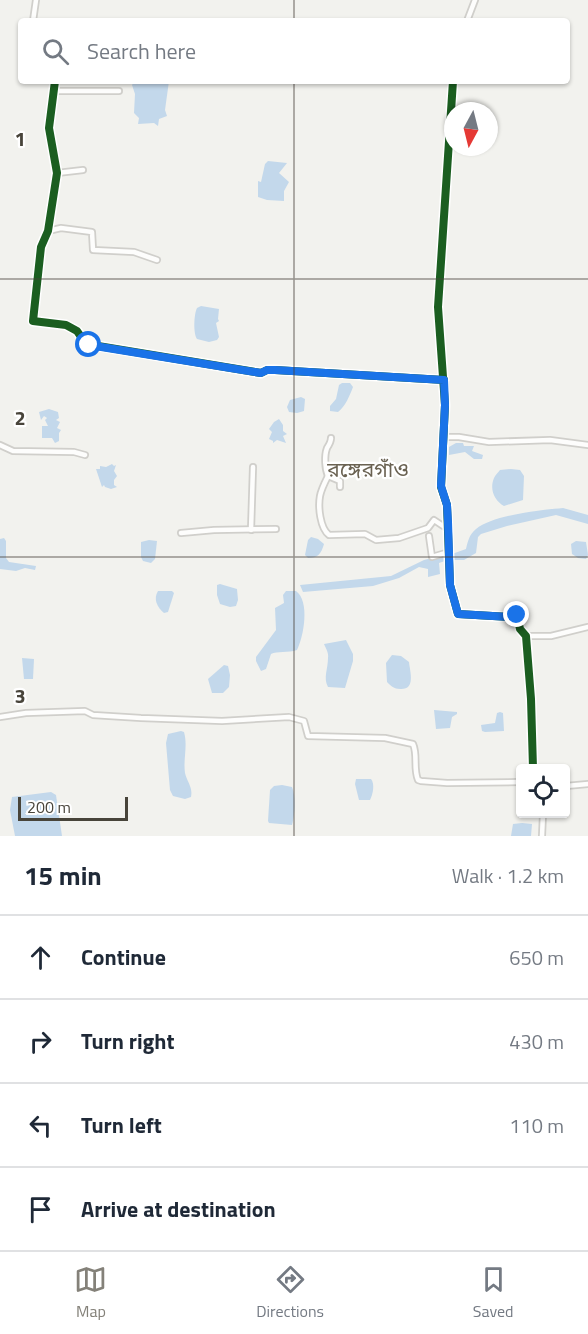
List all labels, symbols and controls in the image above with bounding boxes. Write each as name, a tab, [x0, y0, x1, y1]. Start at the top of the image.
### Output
search box	[18, 18, 570, 84]
text: Search here	[87, 34, 196, 68]
icon: search	[39, 35, 72, 68]
north arrow	[444, 102, 498, 156]
text: 1	[14, 123, 26, 154]
route start	[75, 331, 101, 357]
text: 2	[14, 402, 26, 433]
district label: রঙ্গেরগাঁও	[326, 453, 409, 485]
route end	[503, 601, 529, 627]
text: 3	[14, 680, 26, 711]
map controls	[516, 764, 570, 818]
button: locate	[516, 764, 570, 818]
scale bar	[18, 794, 128, 822]
text: 200 m	[27, 795, 71, 819]
text: 15 min	[24, 856, 102, 895]
text: Walk · 1.2 km	[452, 860, 564, 891]
text: Continue	[81, 940, 166, 974]
icon: ahead	[24, 941, 57, 974]
text: 650 m	[509, 942, 564, 973]
text: Turn right	[81, 1024, 175, 1058]
icon: right	[24, 1025, 57, 1058]
text: 430 m	[509, 1026, 564, 1057]
text: Turn left	[81, 1108, 162, 1142]
icon: left	[24, 1109, 57, 1142]
text: 110 m	[509, 1110, 564, 1141]
text: Arrive at destination	[81, 1192, 276, 1226]
icon: arrive	[24, 1193, 57, 1226]
tab: Map	[74, 1263, 107, 1323]
tab: Directions	[256, 1263, 324, 1323]
tab: Saved	[473, 1263, 514, 1323]

